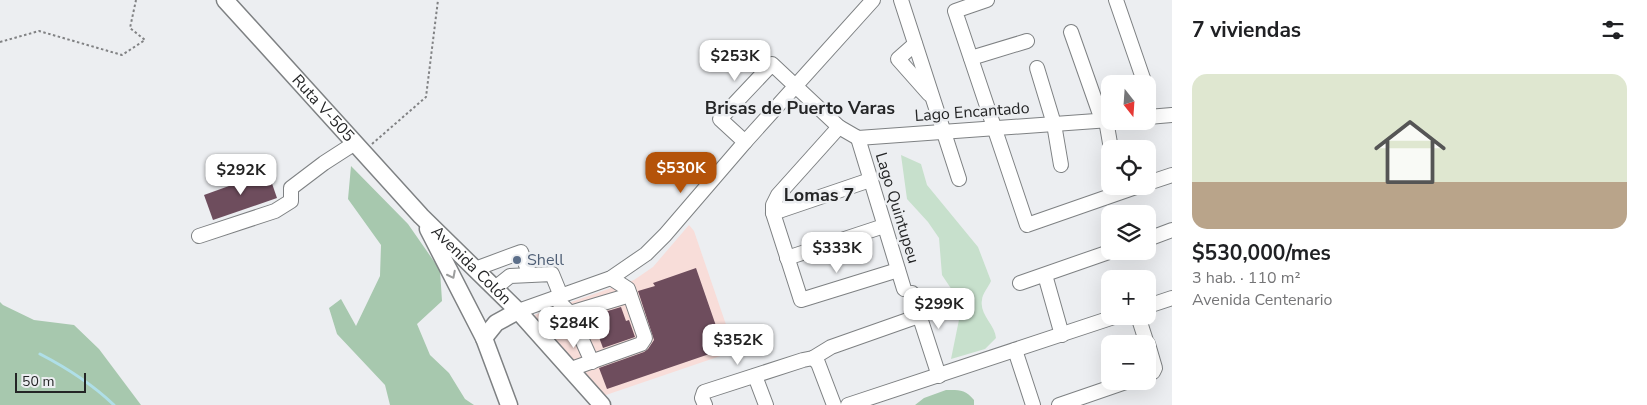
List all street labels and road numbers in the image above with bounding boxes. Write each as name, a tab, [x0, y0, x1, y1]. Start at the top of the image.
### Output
street label: Ruta V-505	[287, 70, 359, 147]
street label: Lago Encantado	[914, 97, 1030, 127]
street label: Lago Quintupeu	[870, 150, 924, 266]
street label: Avenida Colón	[426, 221, 516, 310]

